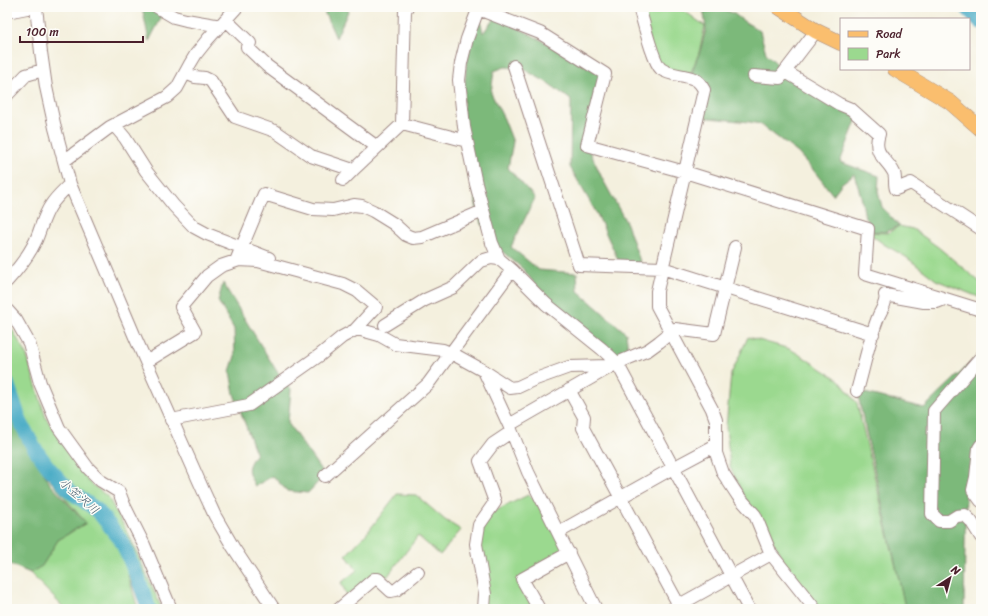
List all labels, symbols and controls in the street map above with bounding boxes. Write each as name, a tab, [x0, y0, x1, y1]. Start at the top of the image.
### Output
scale bar	[20, 18, 143, 44]
legend	[840, 18, 970, 70]
text: 100 m	[26, 21, 59, 43]
text: Road	[876, 23, 903, 45]
text: Park	[876, 43, 901, 65]
water label: 小笠沢川	[54, 472, 104, 520]
north arrow	[930, 558, 970, 598]
text: N	[946, 560, 965, 580]

